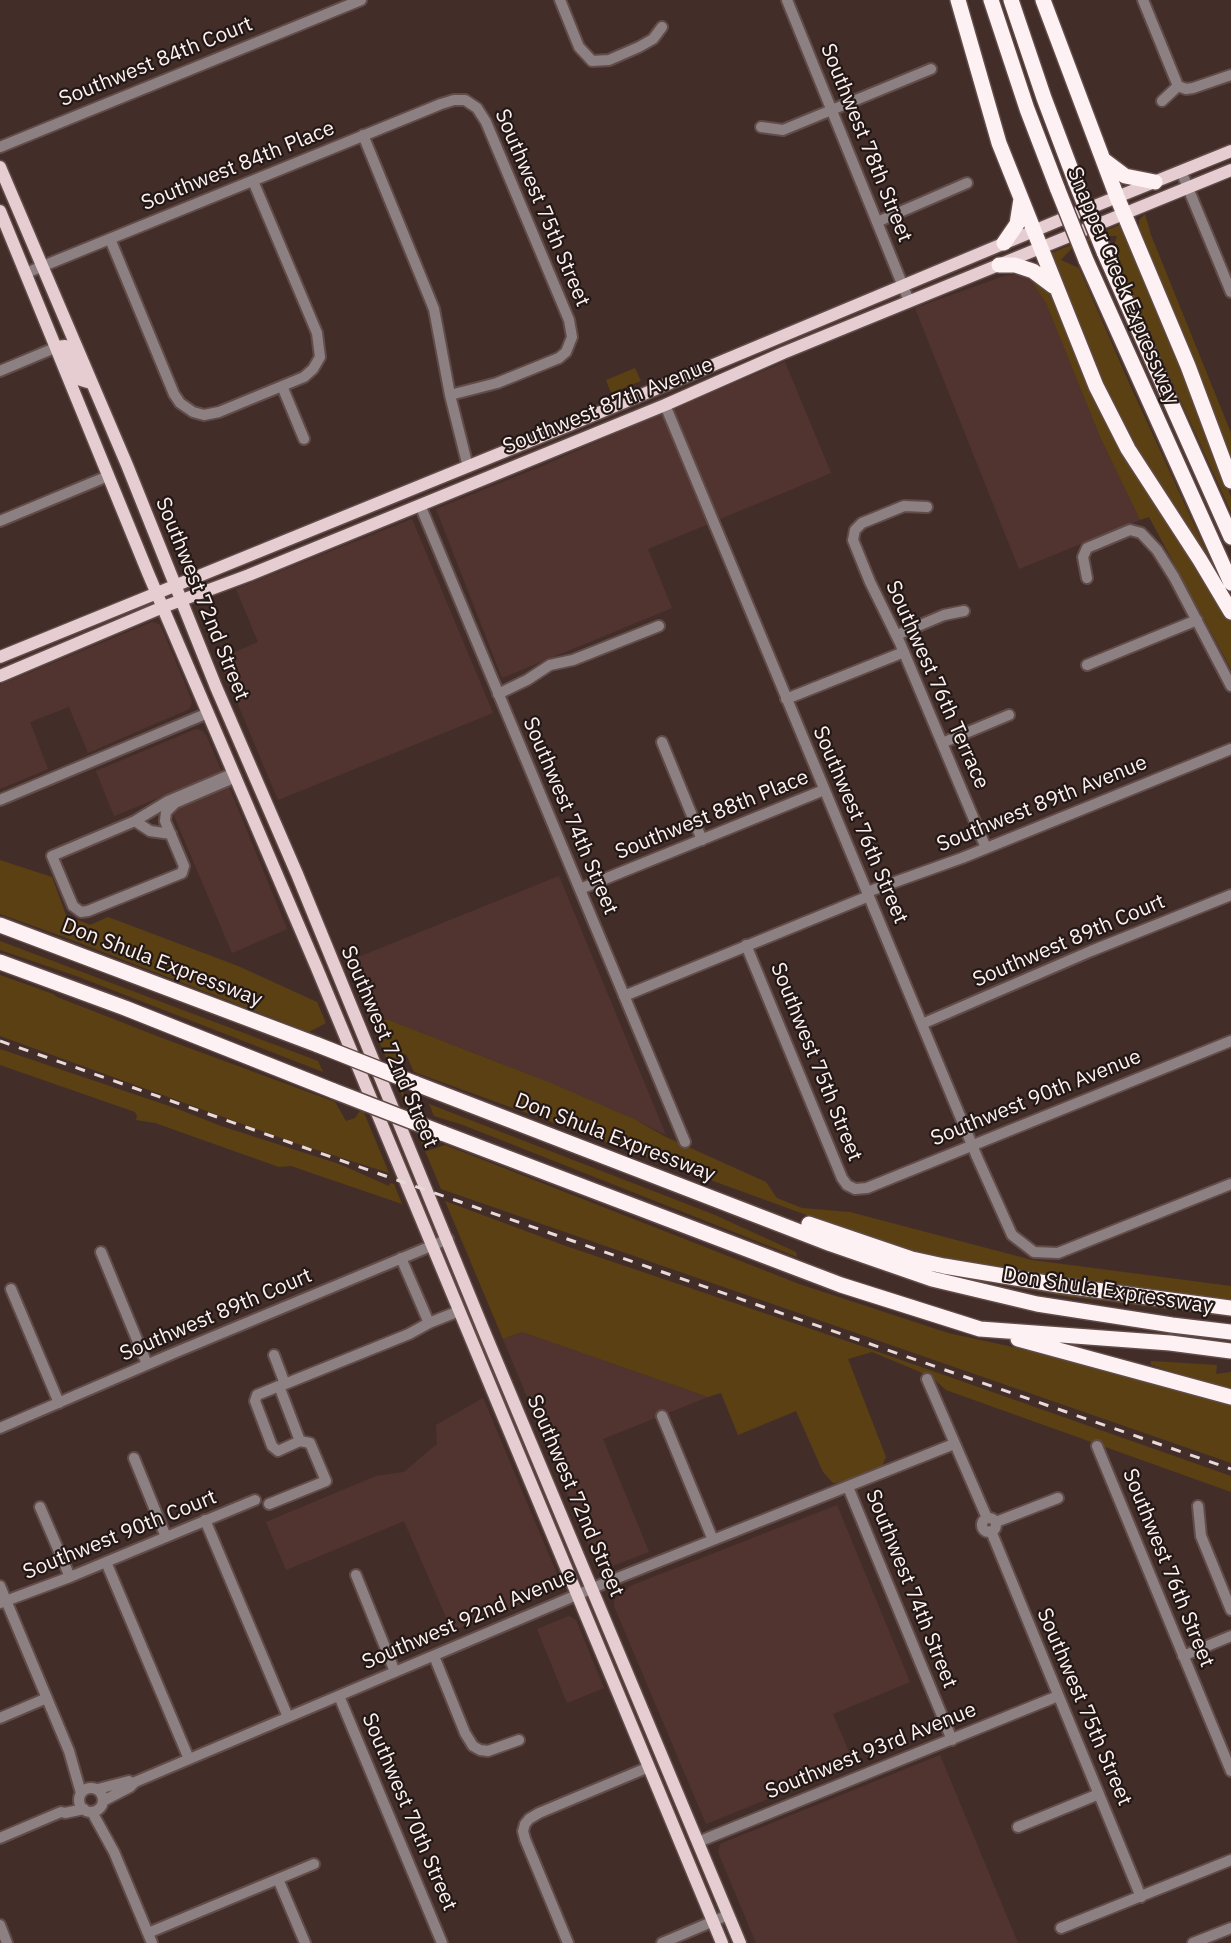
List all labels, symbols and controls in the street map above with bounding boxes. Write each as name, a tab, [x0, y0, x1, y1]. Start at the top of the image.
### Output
street label: Southwest 84th Court	[56, 12, 256, 112]
street label: Southwest 78th Street	[815, 40, 917, 246]
street label: Southwest 75th Street	[489, 105, 595, 311]
street label: Southwest 84th Place	[138, 116, 338, 216]
street label: Snapper Creek Expressway	[1061, 163, 1185, 409]
street label: Southwest 87th Avenue	[499, 352, 717, 460]
street label: Southwest 72nd Street	[150, 494, 254, 704]
street label: Southwest 76th Terrace	[880, 577, 994, 793]
street label: Southwest 74th Street	[517, 713, 623, 919]
street label: Southwest 76th Street	[807, 722, 913, 928]
street label: Southwest 89th Avenue	[933, 750, 1151, 858]
street label: Southwest 88th Place	[612, 765, 812, 865]
street label: Southwest 89th Court	[969, 889, 1169, 993]
street label: Don Shula Expressway	[58, 913, 266, 1013]
street label: Southwest 72nd Street	[335, 942, 443, 1152]
street label: Southwest 75th Street	[765, 959, 867, 1165]
street label: Southwest 90th Avenue	[927, 1044, 1145, 1152]
street label: Don Shula Expressway	[511, 1088, 719, 1188]
street label: Don Shula Expressway	[1001, 1262, 1215, 1320]
street label: Southwest 89th Court	[116, 1263, 316, 1367]
street label: Southwest 72nd Street	[521, 1391, 629, 1601]
street label: Southwest 76th Street	[1117, 1465, 1219, 1671]
street label: Southwest 90th Court	[20, 1485, 220, 1585]
street label: Southwest 74th Street	[860, 1486, 962, 1692]
street label: Southwest 92nd Avenue	[358, 1563, 580, 1675]
street label: Southwest 75th Street	[1031, 1604, 1137, 1810]
street label: Southwest 93rd Avenue	[762, 1697, 980, 1805]
street label: Southwest 70th Street	[356, 1709, 462, 1915]

